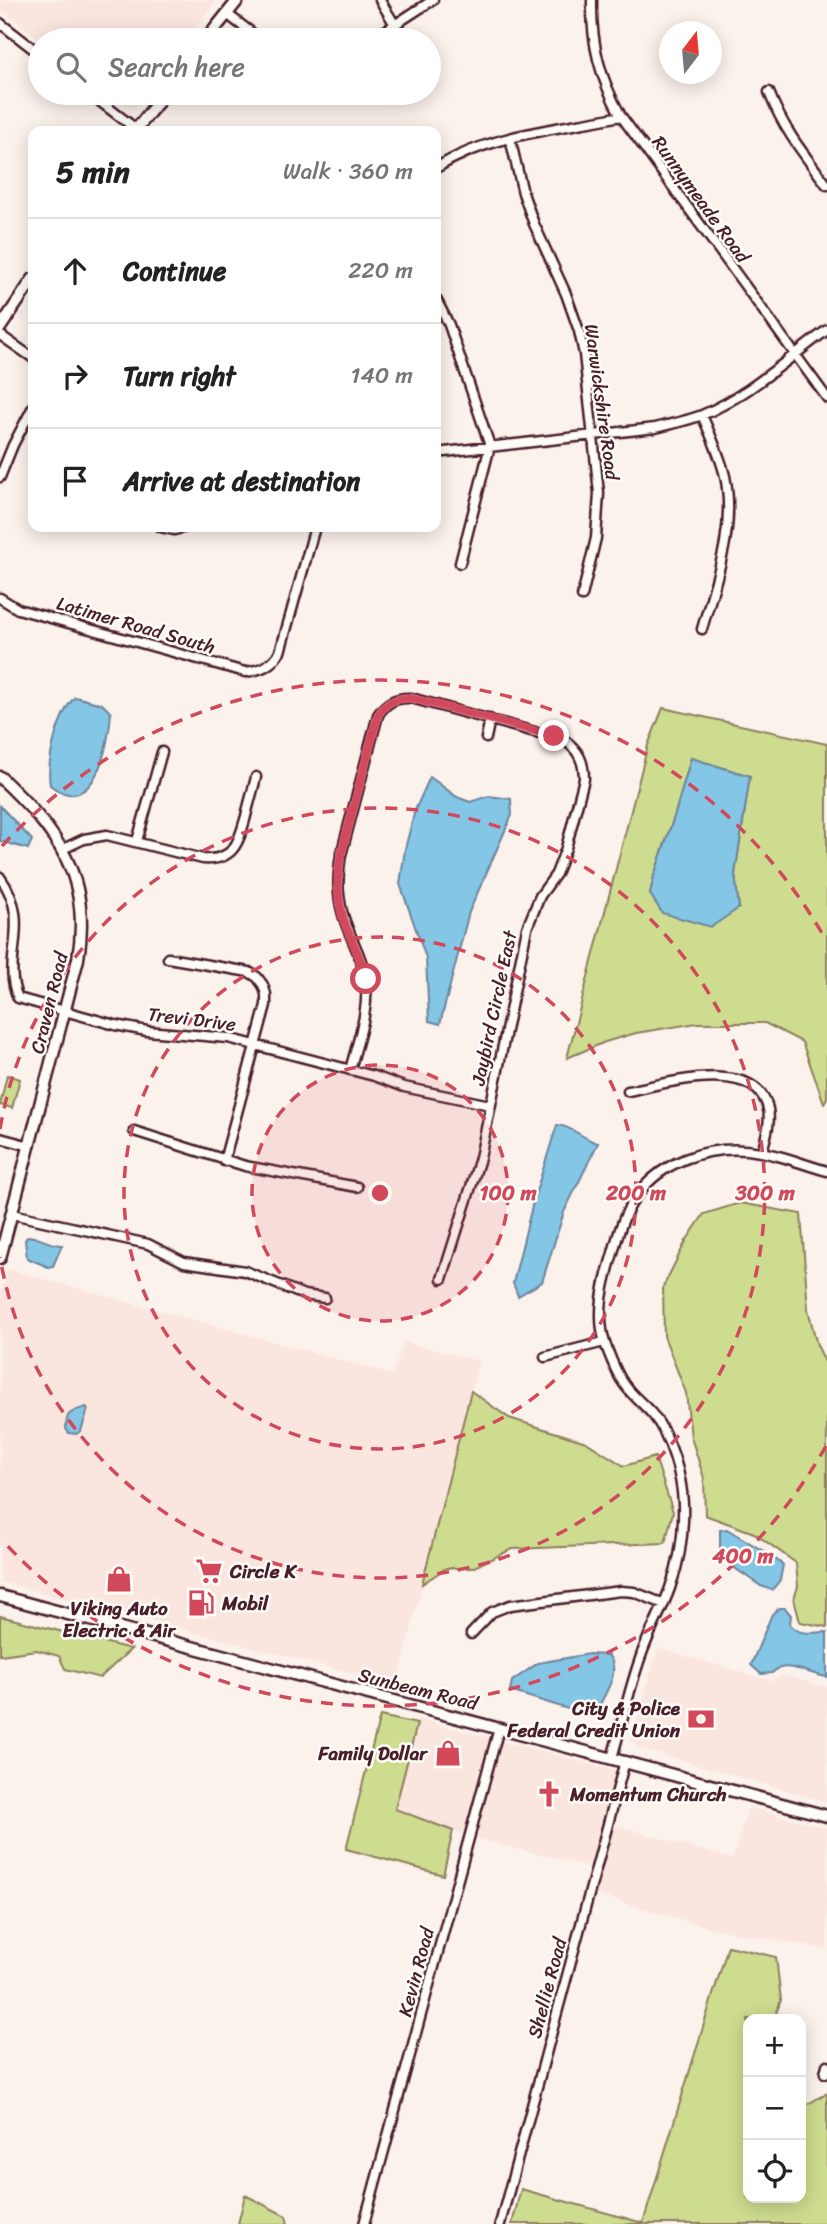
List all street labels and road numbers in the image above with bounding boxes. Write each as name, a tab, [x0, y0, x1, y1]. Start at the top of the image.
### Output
street label: Runnymeade Road	[643, 128, 760, 271]
street label: Warwickshire Road	[575, 322, 629, 483]
street label: Latimer Road South	[53, 587, 219, 663]
street label: Jaybird Circle East	[461, 926, 527, 1089]
street label: Craven Road	[20, 947, 78, 1057]
street label: Trevi Drive	[146, 997, 238, 1041]
street label: Sunbeam Road	[355, 1658, 483, 1720]
street label: Kevin Road	[388, 1922, 444, 2020]
street label: Shellie Road	[518, 1932, 577, 2042]

